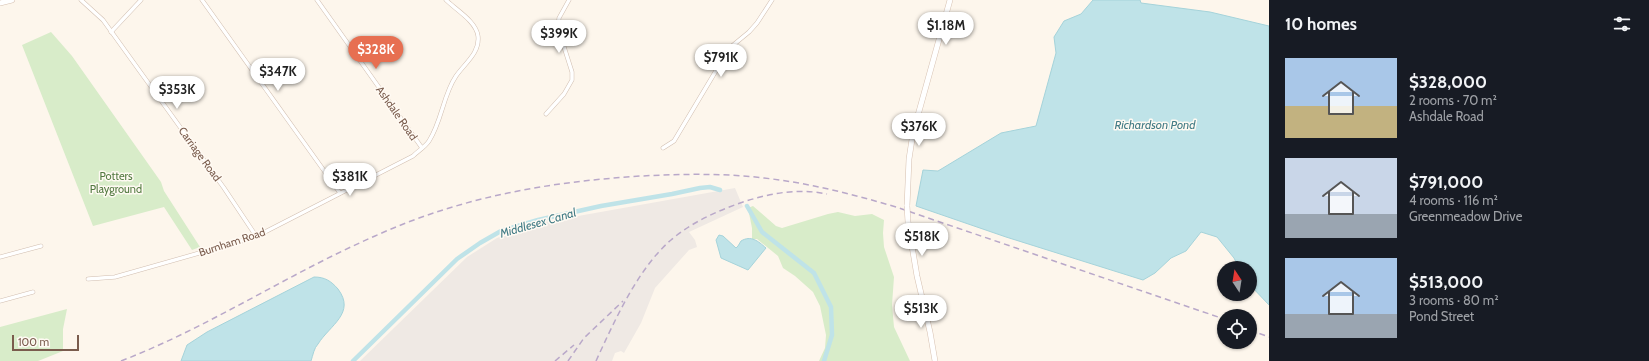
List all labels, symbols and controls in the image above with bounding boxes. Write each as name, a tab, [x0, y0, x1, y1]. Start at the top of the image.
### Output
pin: $1.18M	[913, 12, 979, 46]
icon: filters	[1611, 13, 1633, 35]
text: 10 homes	[1285, 14, 1357, 34]
text: $1.18M	[927, 17, 965, 33]
pin: $399K	[531, 20, 587, 54]
text: $399K	[540, 25, 578, 41]
pin: $328K	[348, 36, 404, 70]
text: $328K	[357, 41, 395, 57]
pin: $791K	[693, 44, 749, 78]
text: $791K	[704, 49, 738, 65]
pin: $347K	[250, 58, 306, 92]
text: $347K	[259, 63, 297, 79]
text: $328,000	[1409, 72, 1487, 92]
icon: home	[1317, 74, 1365, 122]
pin: $353K	[149, 76, 205, 110]
text: $353K	[159, 81, 195, 97]
street label: Ashdale Road	[373, 83, 421, 143]
text: 2 rooms · 70 m²	[1409, 92, 1497, 108]
text: Ashdale Road	[1409, 108, 1484, 124]
pin: $376K	[891, 113, 947, 147]
water label: Richardson Pond	[1114, 117, 1196, 132]
text: $376K	[901, 118, 937, 134]
street label: Carriage Road	[176, 124, 224, 184]
pin: $381K	[322, 163, 378, 197]
text: $381K	[332, 168, 368, 184]
park label: Potters Playground	[90, 169, 142, 196]
text: $791,000	[1409, 172, 1483, 192]
icon: home	[1317, 174, 1365, 222]
text: 4 rooms · 116 m²	[1409, 192, 1498, 208]
water label: Middlesex Canal	[497, 204, 578, 241]
text: Greenmeadow Drive	[1409, 208, 1522, 224]
pin: $518K	[894, 223, 950, 257]
street label: Burnham Road	[197, 225, 267, 259]
text: $518K	[904, 228, 940, 244]
north arrow	[1217, 261, 1257, 301]
map controls	[1217, 261, 1257, 349]
text: $513,000	[1409, 272, 1483, 292]
icon: home	[1317, 274, 1365, 322]
text: 3 rooms · 80 m²	[1409, 292, 1499, 308]
pin: $513K	[893, 295, 949, 329]
text: $513K	[904, 300, 938, 316]
text: Pond Street	[1409, 308, 1474, 324]
button: locate	[1217, 309, 1257, 349]
scale bar	[12, 333, 79, 352]
text: 100 m	[18, 335, 49, 349]

